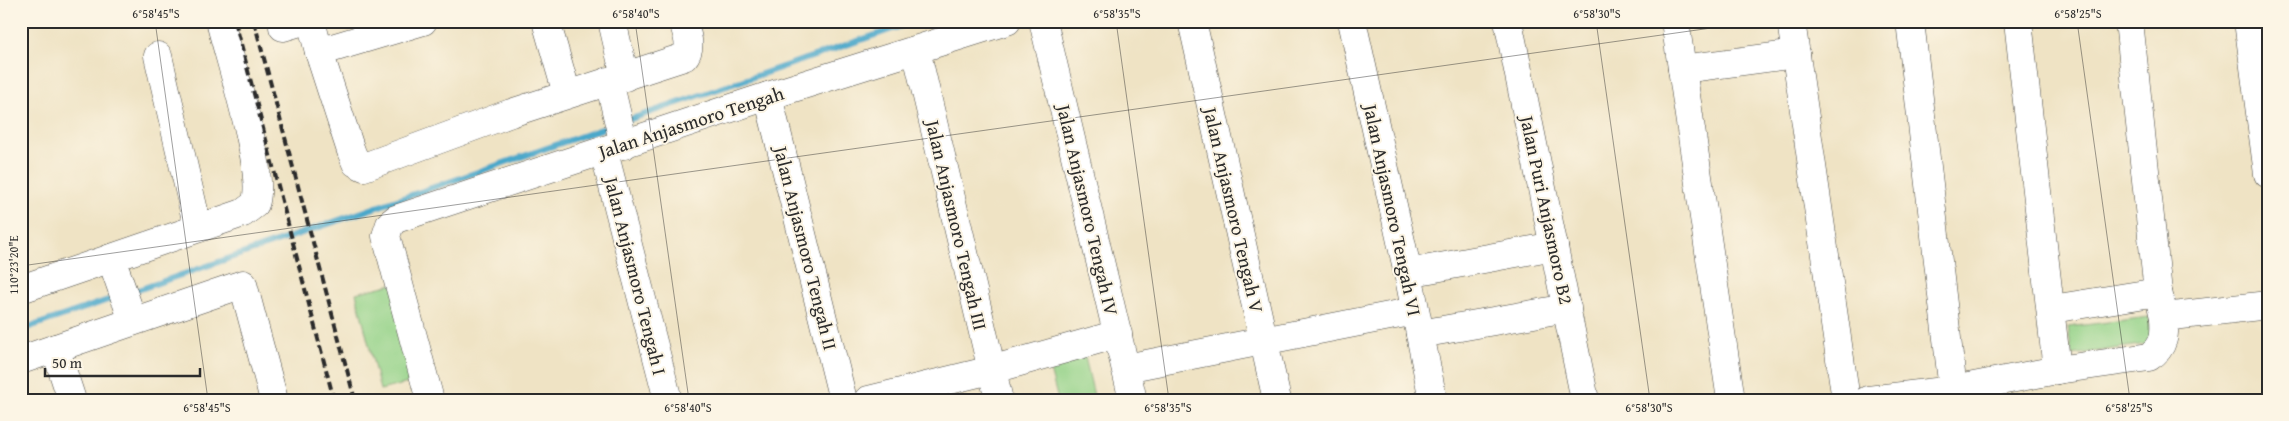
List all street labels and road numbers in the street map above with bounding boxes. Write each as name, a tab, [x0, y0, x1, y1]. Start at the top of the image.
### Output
street label: Jalan Anjasmoro Tengah	[593, 79, 788, 166]
street label: Jalan Anjasmoro Tengah IV	[1050, 100, 1126, 319]
street label: Jalan Anjasmoro Tengah VI	[1356, 100, 1429, 319]
street label: Jalan Anjasmoro Tengah V	[1196, 103, 1271, 316]
street label: Jalan Puri Anjasmoro B2	[1513, 111, 1581, 307]
street label: Jalan Anjasmoro Tengah III	[919, 115, 995, 333]
street label: Jalan Anjasmoro Tengah II	[767, 141, 845, 353]
street label: Jalan Anjasmoro Tengah I	[597, 172, 674, 378]

